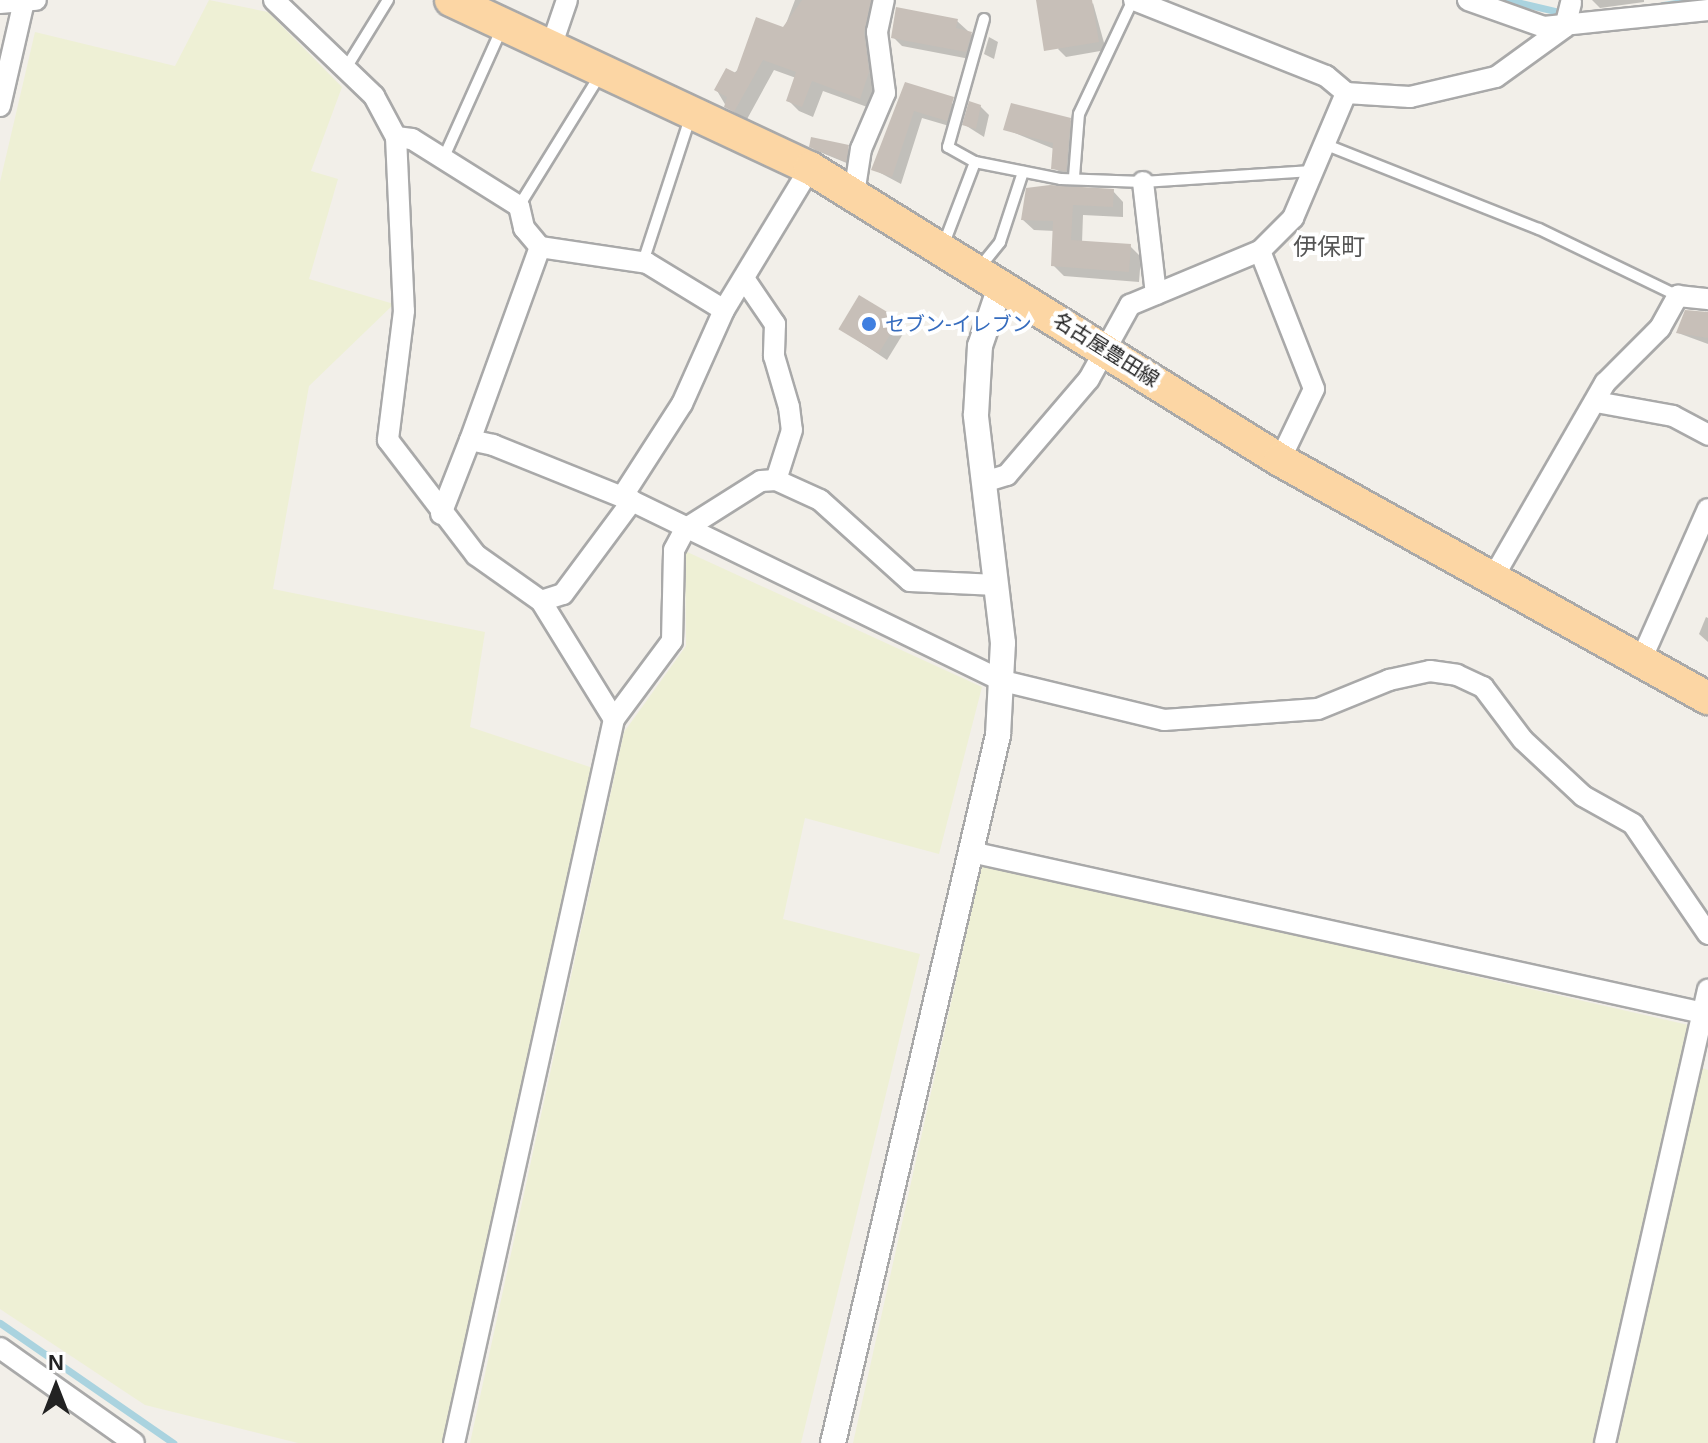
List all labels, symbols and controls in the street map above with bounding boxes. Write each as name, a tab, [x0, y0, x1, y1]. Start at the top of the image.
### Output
district label: 伊保町	[1293, 233, 1365, 261]
street label: 名古屋豊田線	[1049, 308, 1163, 392]
place label: セブン-イレブン	[885, 312, 1032, 336]
marker: セブン-イレブン	[860, 315, 878, 333]
north arrow	[16, 1347, 96, 1427]
text: N	[48, 1350, 64, 1375]

